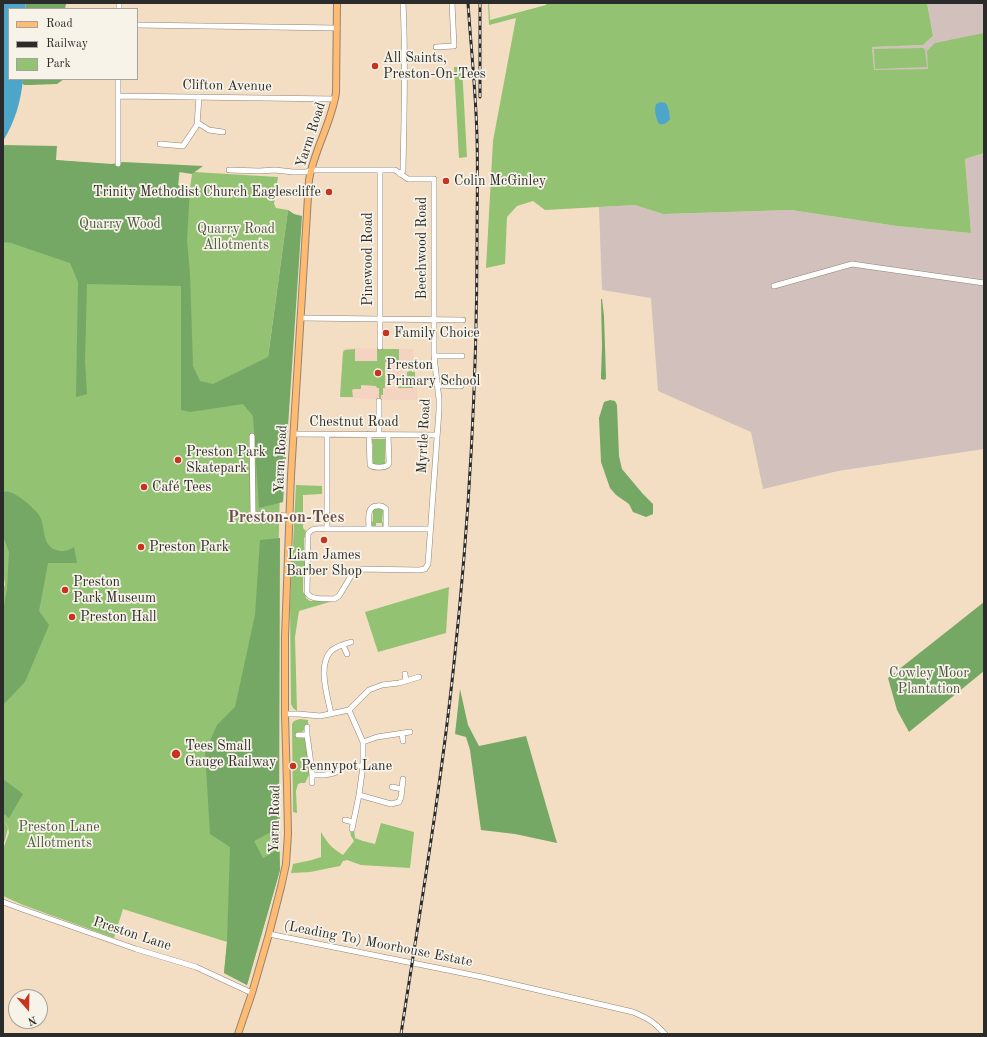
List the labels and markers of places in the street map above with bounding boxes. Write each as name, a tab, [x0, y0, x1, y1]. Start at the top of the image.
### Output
place label: All Saints, Preston-On-Tees	[383, 50, 486, 82]
marker: All Saints, Preston-On-Tees	[370, 61, 380, 71]
place label: Colin McGinley	[454, 173, 546, 189]
marker: Colin McGinley	[441, 176, 451, 186]
place label: Trinity Methodist Church Eaglescliffe	[93, 184, 321, 200]
marker: Trinity Methodist Church Eaglescliffe	[324, 187, 334, 197]
place label: Family Choice	[394, 325, 480, 341]
marker: Family Choice	[381, 328, 391, 338]
place label: Preston Primary School	[386, 357, 480, 390]
marker: Preston Primary School	[373, 368, 383, 378]
place label: Preston Park Skatepark	[186, 444, 266, 476]
marker: Preston Park Skatepark	[173, 455, 183, 465]
place label: Café Tees	[152, 479, 211, 495]
marker: Café Tees	[139, 482, 149, 492]
marker: Liam James Barber Shop	[319, 535, 329, 545]
place label: Preston Park	[149, 539, 229, 555]
marker: Preston Park	[136, 542, 146, 552]
place label: Liam James Barber Shop	[286, 547, 362, 580]
place label: Preston Park Museum	[73, 574, 156, 606]
marker: Preston Park Museum	[60, 585, 70, 595]
place label: Preston Hall	[80, 609, 157, 625]
marker: Preston Hall	[67, 612, 77, 622]
place label: Tees Small Gauge Railway	[185, 738, 276, 770]
marker: Tees Small Gauge Railway	[170, 748, 182, 760]
place label: Pennypot Lane	[301, 758, 392, 774]
marker: Pennypot Lane	[288, 761, 298, 771]

